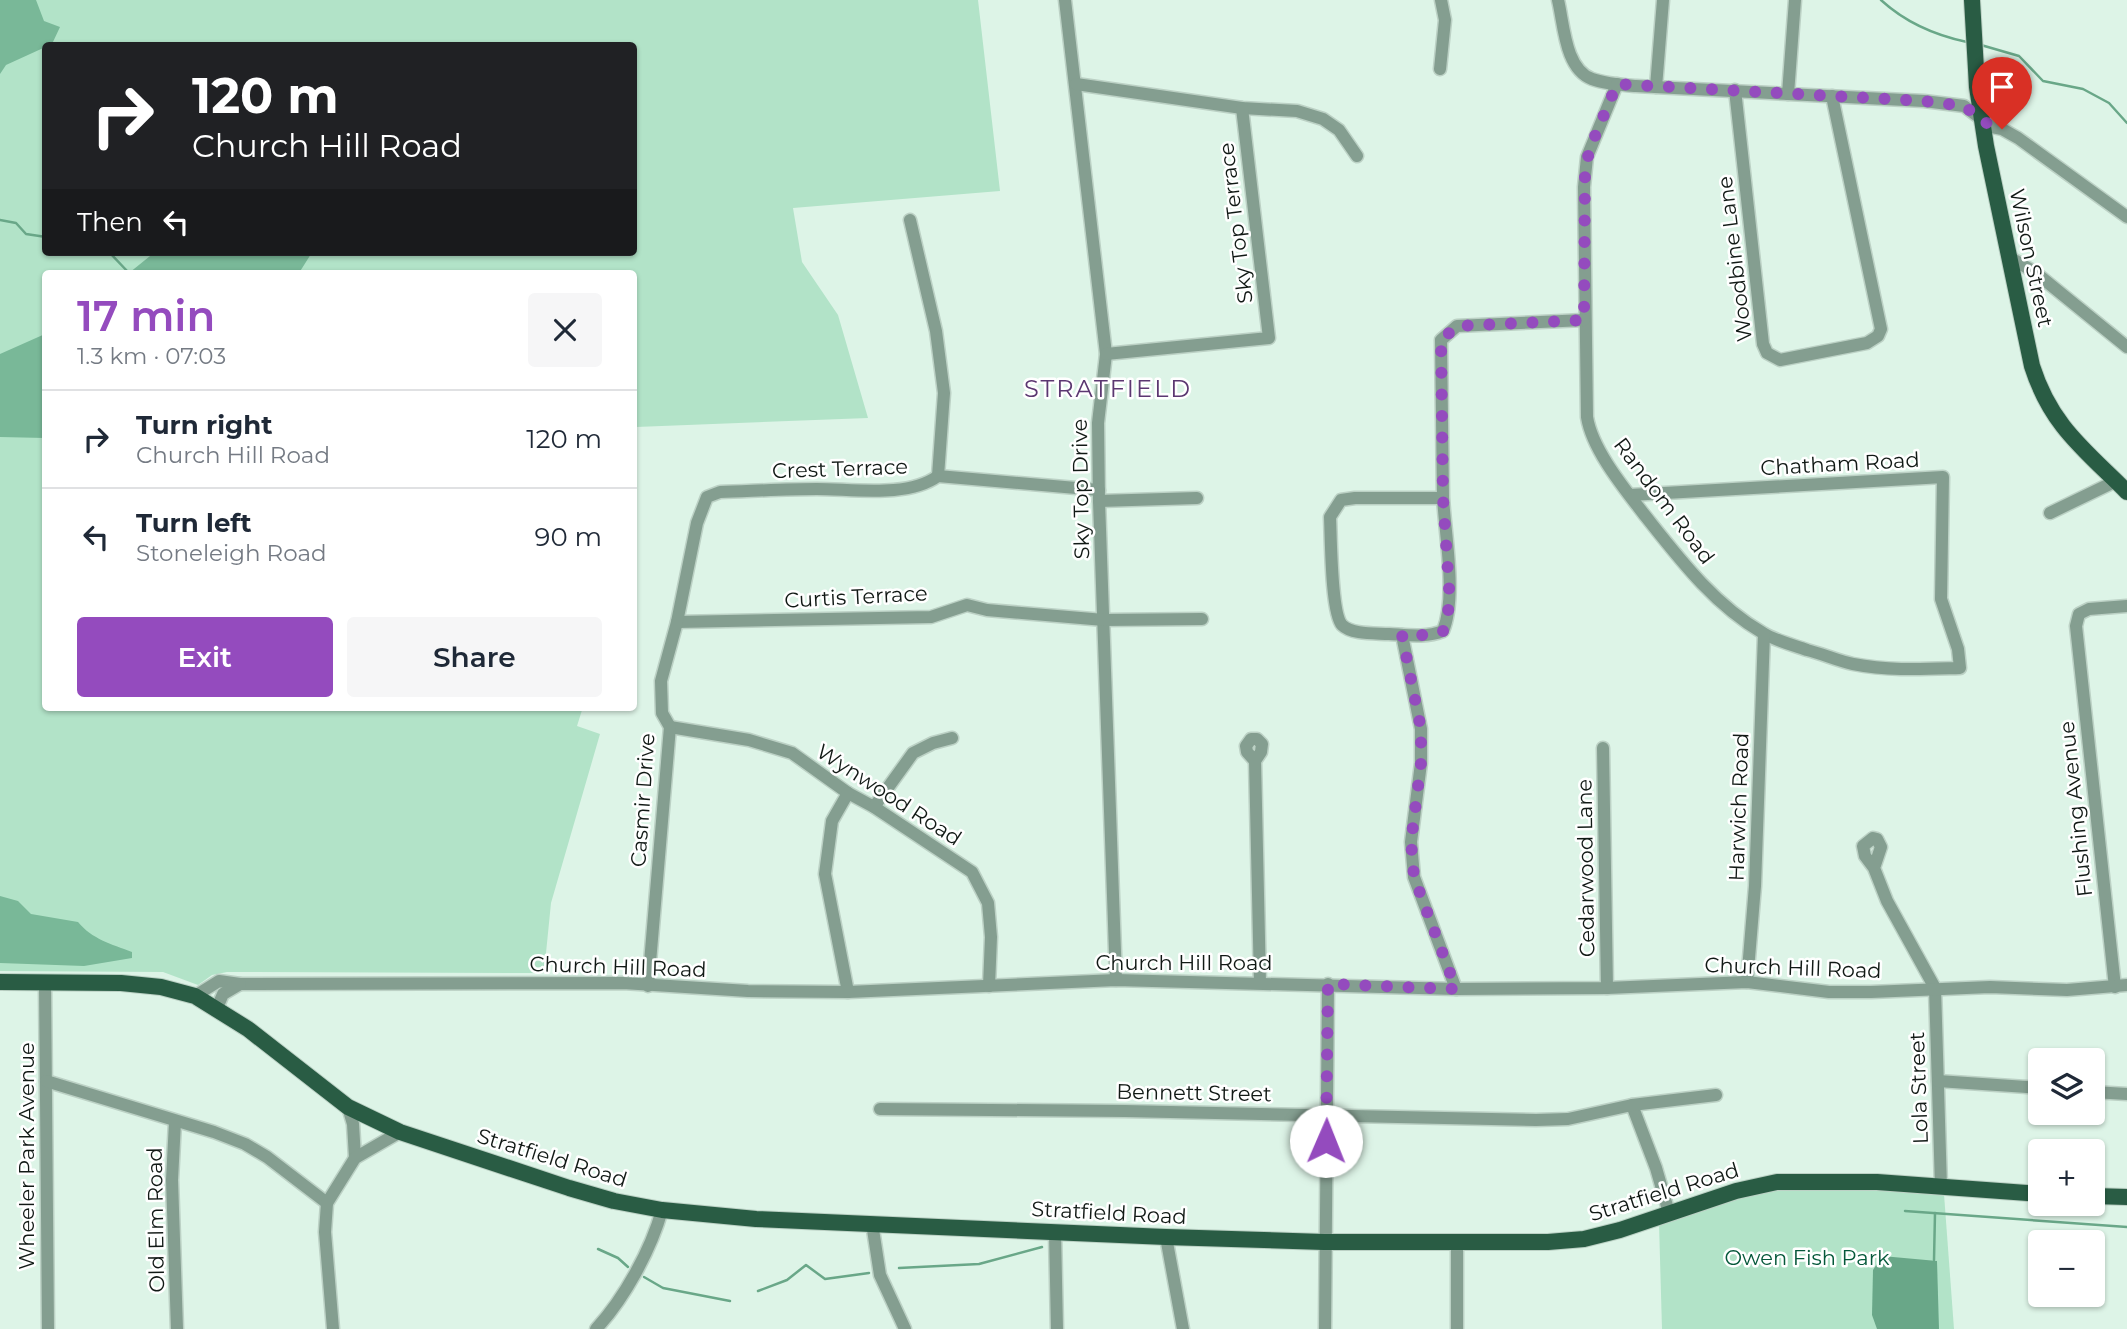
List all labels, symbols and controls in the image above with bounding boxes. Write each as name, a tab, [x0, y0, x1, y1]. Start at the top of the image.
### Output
pin	[1972, 57, 2032, 129]
text: 120 m	[192, 66, 339, 125]
icon: arrive	[1983, 68, 2021, 106]
icon: right	[77, 70, 168, 161]
text: Church Hill Road	[192, 126, 462, 165]
street label: Sky Top Terrace	[1213, 141, 1258, 305]
street label: Woodbine Lane	[1712, 175, 1757, 343]
street label: Wilson Street	[2005, 186, 2058, 329]
icon: left	[157, 203, 195, 241]
text: Then	[77, 206, 143, 238]
text: 17 min	[77, 290, 215, 342]
button: close	[528, 293, 602, 367]
text: 1.3 km · 07:03	[77, 342, 226, 370]
district label: STRATFIELD	[1024, 374, 1192, 403]
text: Turn right	[136, 409, 272, 441]
street label: Sky Top Drive	[1067, 418, 1094, 560]
icon: right	[77, 420, 115, 458]
text: 120 m	[526, 423, 602, 455]
street label: Random Road	[1609, 433, 1720, 569]
text: Church Hill Road	[136, 441, 330, 469]
street label: Chatham Road	[1760, 447, 1920, 480]
street label: Crest Terrace	[772, 454, 908, 483]
text: Turn left	[136, 507, 252, 539]
icon: left	[77, 518, 115, 556]
text: 90 m	[535, 521, 602, 553]
text: Stoneleigh Road	[136, 539, 327, 567]
street label: Curtis Terrace	[784, 580, 928, 613]
button: Exit	[77, 617, 333, 697]
button: Share	[347, 617, 602, 697]
street label: Flushing Avenue	[2054, 720, 2097, 898]
street label: Casmir Drive	[625, 732, 660, 868]
street label: Harwich Road	[1723, 732, 1754, 882]
street label: Wynwood Road	[812, 738, 966, 851]
street label: Cedarwood Lane	[1571, 779, 1600, 957]
street label: Church Hill Road	[1095, 950, 1273, 975]
street label: Church Hill Road	[529, 951, 707, 982]
street label: Church Hill Road	[1704, 952, 1882, 983]
street label: Lola Street	[1904, 1031, 1933, 1145]
street label: Wheeler Park Avenue	[14, 1042, 39, 1270]
map controls	[2028, 1048, 2105, 1307]
button: layers	[2028, 1048, 2105, 1125]
street label: Bennett Street	[1116, 1079, 1272, 1106]
position arrow	[1289, 1104, 1363, 1178]
street label: Stratfield Road	[474, 1123, 630, 1192]
button: +	[2028, 1139, 2105, 1216]
street label: Old Elm Road	[142, 1147, 169, 1293]
street label: Stratfield Road	[1586, 1157, 1742, 1226]
street label: Stratfield Road	[1031, 1196, 1187, 1229]
button: −	[2028, 1230, 2105, 1307]
park label: Owen Fish Park	[1724, 1245, 1890, 1270]

